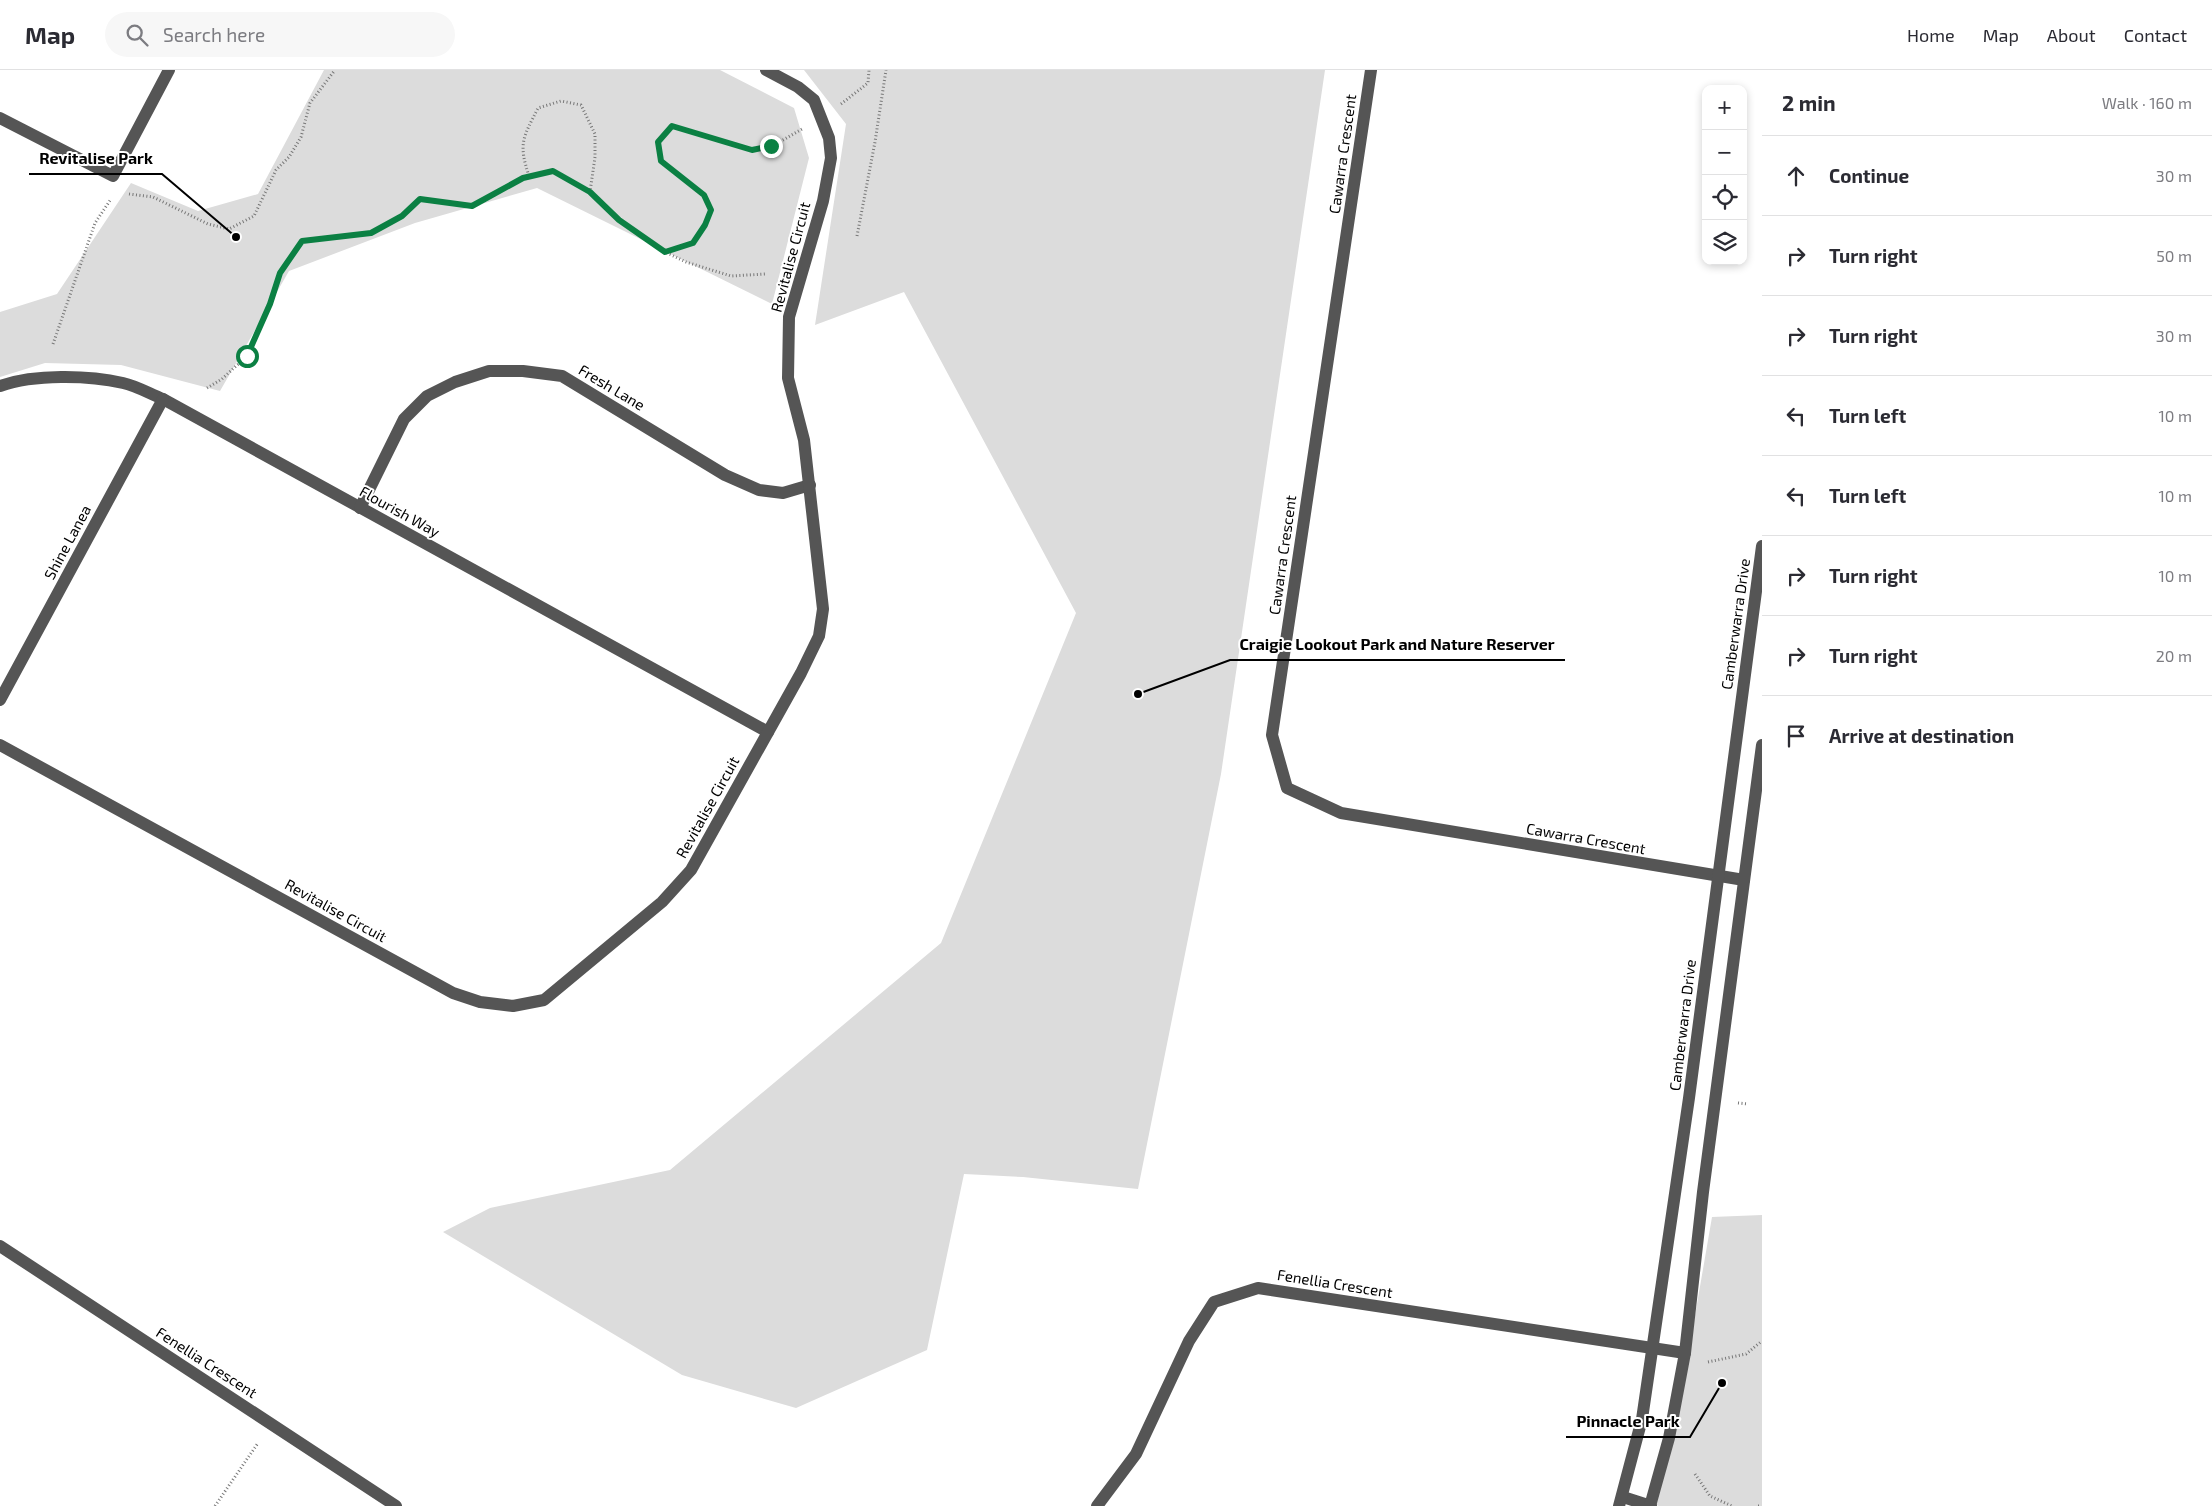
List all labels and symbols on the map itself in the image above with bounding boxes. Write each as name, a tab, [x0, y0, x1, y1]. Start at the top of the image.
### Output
street label: Cawarra Crescent	[1325, 93, 1359, 215]
route end	[760, 135, 783, 158]
callout: Revitalise Park	[29, 143, 162, 174]
text: Revitalise Park	[39, 148, 153, 167]
street label: Revitalise Circuit	[767, 200, 813, 314]
route start	[236, 345, 259, 368]
street label: Fresh Lane	[576, 360, 648, 414]
street label: Flourish Way	[357, 482, 443, 540]
street label: Cawarra Crescent	[1265, 494, 1299, 616]
street label: Shine Lanea	[40, 502, 94, 582]
street label: Camberwarra Drive	[1717, 557, 1753, 691]
callout: Craigie Lookout Park and Nature Reserver	[1230, 629, 1565, 660]
text: Craigie Lookout Park and Nature Reserver	[1239, 634, 1555, 653]
street label: Revitalise Circuit	[672, 753, 743, 861]
street label: Cawarra Crescent	[1525, 819, 1647, 857]
street label: Revitalise Circuit	[282, 875, 390, 946]
street label: Camberwarra Drive	[1665, 958, 1699, 1092]
street label: Fenellia Crescent	[1276, 1265, 1394, 1301]
street label: Fenellia Crescent	[153, 1323, 261, 1401]
callout: Pinnacle Park	[1566, 1406, 1690, 1437]
text: Pinnacle Park	[1576, 1411, 1680, 1430]

